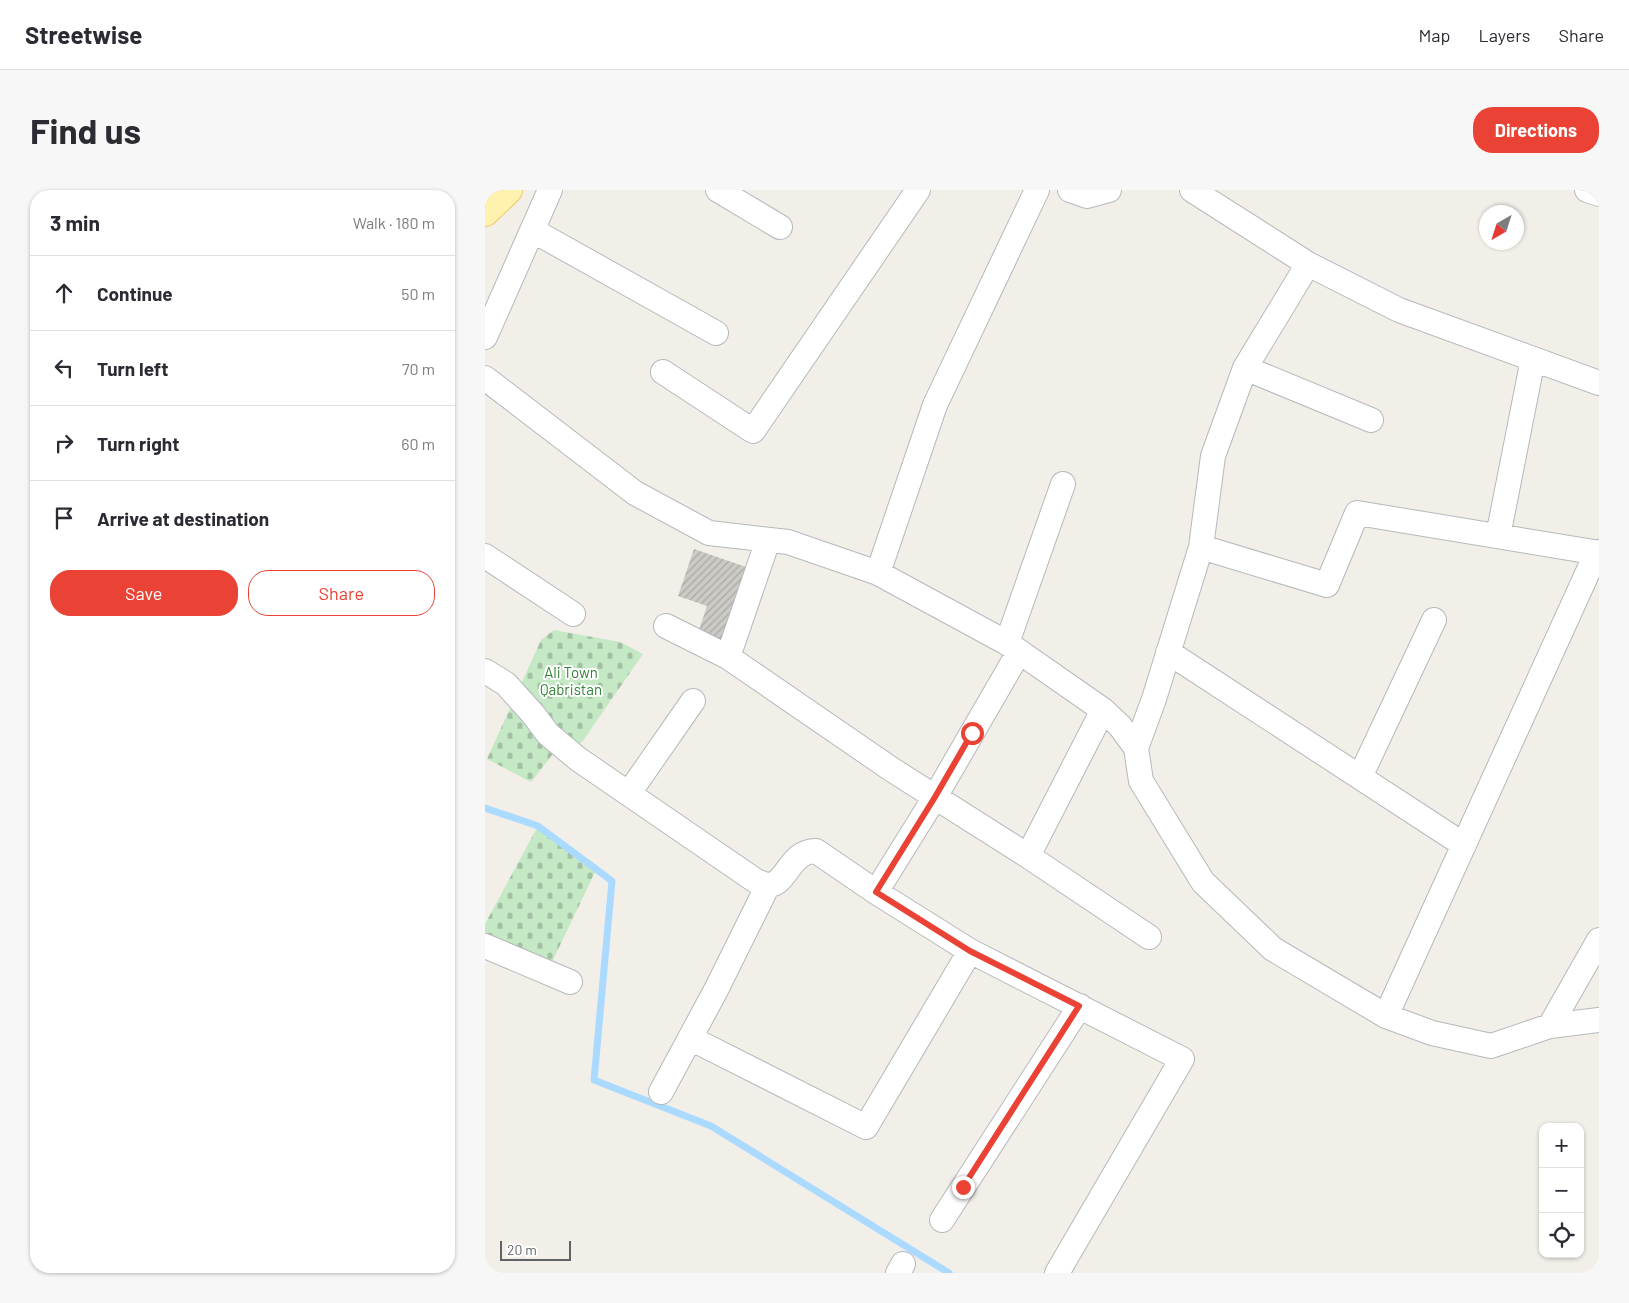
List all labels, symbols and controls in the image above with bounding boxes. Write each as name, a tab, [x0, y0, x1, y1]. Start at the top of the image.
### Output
text: Streetwise	[25, 20, 142, 49]
text: Map	[1418, 24, 1450, 46]
text: Layers	[1478, 24, 1531, 46]
text: Share	[1559, 24, 1604, 46]
button: Directions	[1473, 107, 1599, 153]
text: Find us	[30, 109, 141, 151]
north arrow	[1479, 205, 1524, 250]
text: 3 min	[50, 210, 100, 235]
text: Walk · 180 m	[353, 213, 435, 232]
icon: ahead	[50, 279, 78, 307]
text: Continue	[97, 282, 173, 305]
text: 50 m	[401, 284, 435, 303]
icon: left	[50, 354, 78, 382]
text: Turn left	[97, 357, 168, 380]
text: 70 m	[402, 359, 435, 378]
icon: right	[50, 429, 78, 457]
text: Turn right	[97, 432, 179, 455]
text: 60 m	[401, 434, 435, 453]
icon: arrive	[50, 504, 78, 532]
text: Arrive at destination	[97, 507, 269, 530]
button: Save	[50, 570, 238, 616]
button: Share	[248, 570, 435, 616]
park label: Ali Town Qabristan	[540, 663, 602, 698]
route start	[961, 722, 984, 745]
map controls	[1539, 1123, 1584, 1258]
button: +	[1539, 1123, 1584, 1168]
button: −	[1539, 1168, 1584, 1213]
route end	[952, 1176, 975, 1199]
button: locate	[1539, 1213, 1584, 1258]
scale bar	[500, 1238, 571, 1261]
text: 20 m	[507, 1241, 537, 1258]

